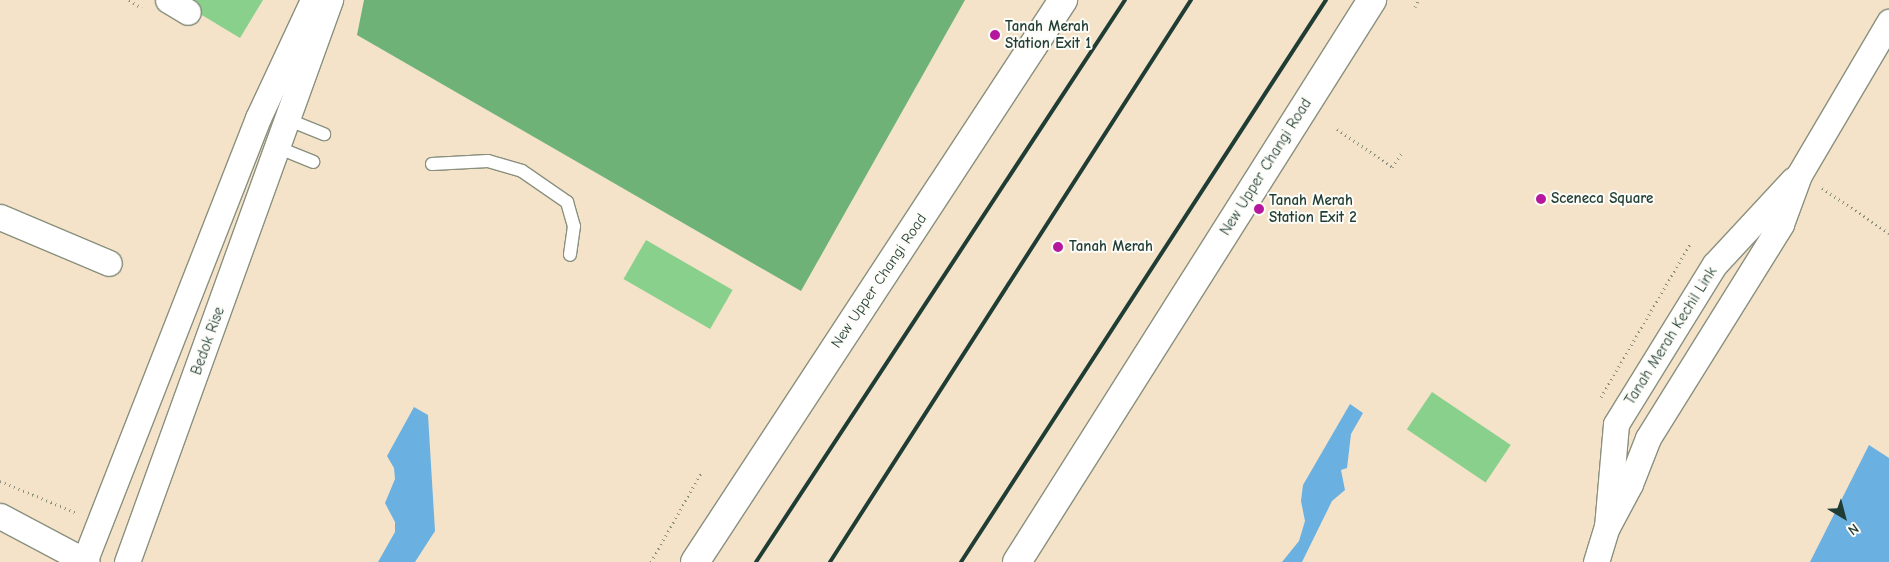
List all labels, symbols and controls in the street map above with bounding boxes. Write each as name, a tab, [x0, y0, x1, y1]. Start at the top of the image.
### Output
place label: Tanah Merah Station Exit 1	[1005, 17, 1091, 52]
marker: Tanah Merah Station Exit 1	[989, 29, 1001, 41]
street label: New Upper Changi Road	[1216, 95, 1316, 239]
place label: Sceneca Square	[1551, 190, 1653, 208]
place label: Tanah Merah Station Exit 2	[1269, 191, 1357, 226]
marker: Sceneca Square	[1535, 193, 1547, 205]
marker: Tanah Merah Station Exit 2	[1253, 203, 1265, 215]
street label: New Upper Changi Road	[827, 210, 931, 352]
place label: Tanah Merah	[1069, 238, 1153, 256]
marker: Tanah Merah	[1051, 240, 1065, 254]
street label: Tanah Merah Kechil Link	[1621, 264, 1721, 408]
street label: Bedok Rise	[187, 305, 229, 377]
north arrow	[1819, 492, 1869, 542]
text: N	[1845, 520, 1862, 539]

